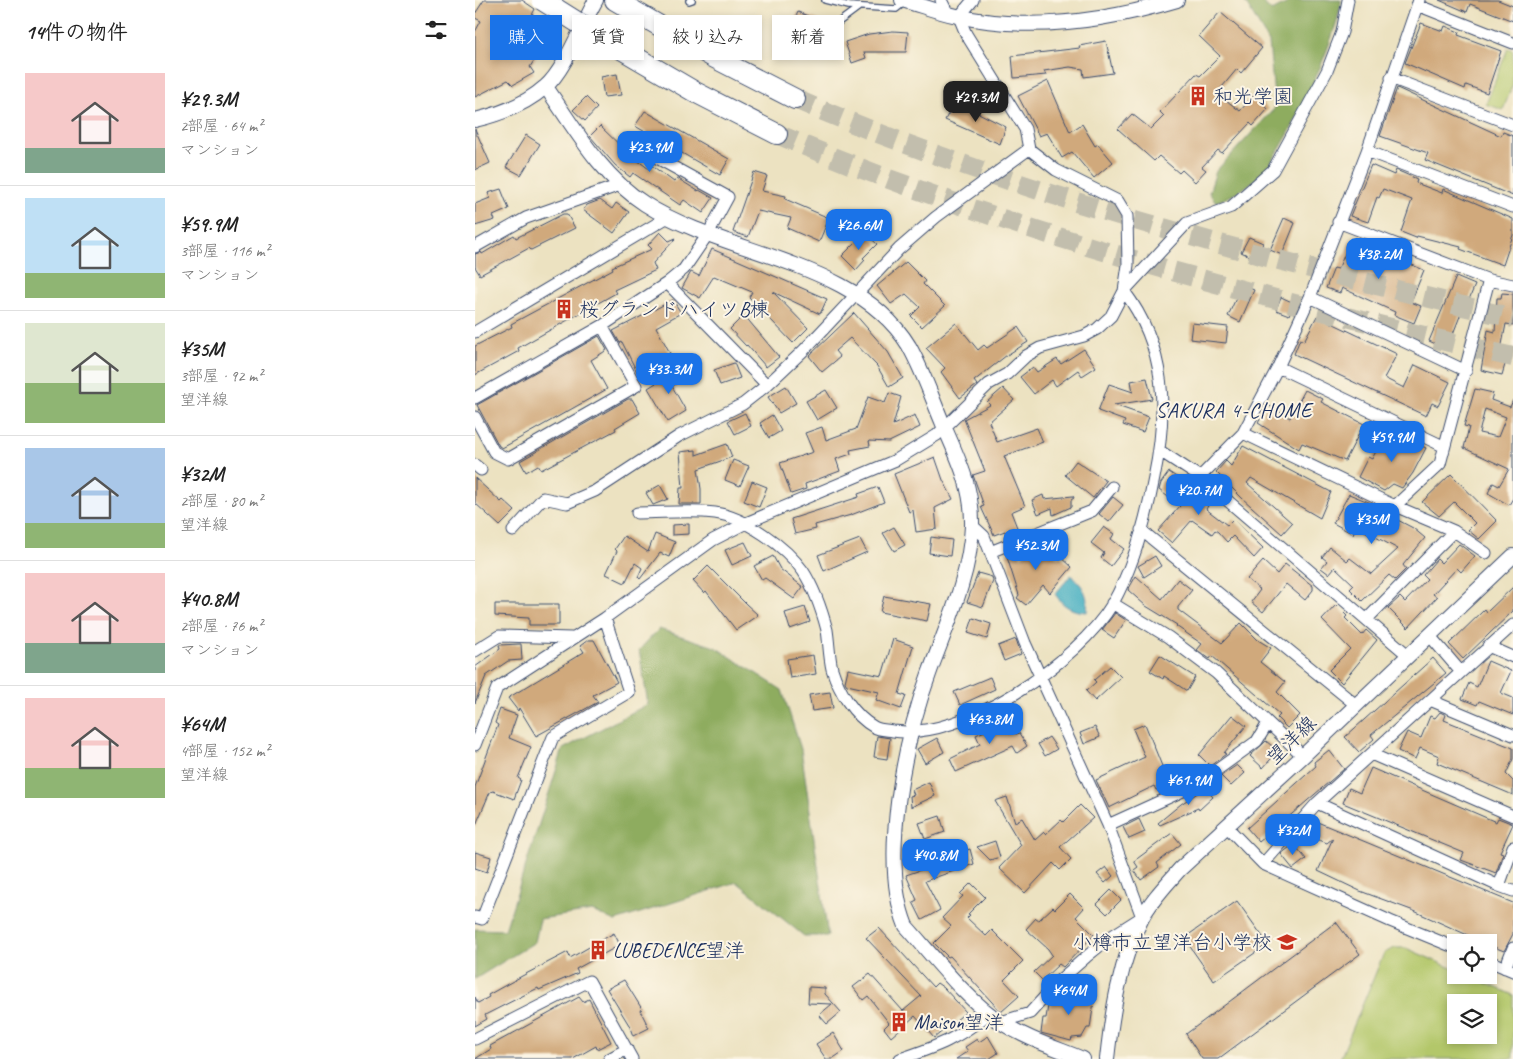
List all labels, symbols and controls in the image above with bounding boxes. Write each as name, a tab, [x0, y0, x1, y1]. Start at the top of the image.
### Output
chip: 購入	[490, 15, 562, 60]
chip: 賃貸	[572, 15, 644, 60]
chip: 絞り込み	[654, 15, 762, 60]
chip: 新着	[772, 15, 844, 60]
icon: filters	[422, 16, 450, 44]
text: 14件の物件	[25, 19, 128, 45]
pin: ¥29.3M	[935, 80, 1017, 123]
place label: 和光学園	[1213, 84, 1293, 109]
building icon: 和光学園	[1187, 85, 1209, 107]
text: ¥29.3M	[180, 86, 237, 112]
text: ¥29.3M	[954, 87, 998, 107]
icon: home	[65, 93, 125, 153]
text: 2部屋 · 64 m²	[180, 116, 262, 136]
pin: ¥23.9M	[609, 130, 691, 173]
text: ¥23.9M	[628, 137, 672, 157]
text: マンション	[180, 140, 259, 160]
pin: ¥26.6M	[818, 208, 900, 251]
text: ¥59.9M	[180, 211, 236, 237]
text: ¥26.6M	[837, 215, 881, 235]
icon: home	[65, 218, 125, 278]
pin: ¥38.2M	[1338, 238, 1420, 280]
text: 3部屋 · 116 m²	[180, 241, 270, 261]
text: ¥38.2M	[1357, 244, 1401, 264]
text: マンション	[180, 265, 259, 285]
place label: 桜グランドハイツB棟	[579, 297, 769, 322]
building icon: 桜グランドハイツB棟	[553, 298, 575, 320]
text: ¥35M	[180, 336, 223, 362]
icon: home	[65, 343, 125, 403]
pin: ¥33.3M	[628, 352, 710, 395]
text: ¥33.3M	[647, 359, 691, 379]
text: 3部屋 · 92 m²	[180, 366, 262, 386]
text: 望洋線	[180, 390, 228, 410]
district label: SAKURA 4-CHOME	[1156, 397, 1314, 423]
pin: ¥59.9M	[1351, 420, 1433, 463]
text: ¥59.9M	[1371, 427, 1414, 447]
text: ¥32M	[180, 461, 224, 487]
icon: home	[65, 468, 125, 528]
pin: ¥20.7M	[1158, 474, 1240, 516]
text: ¥20.7M	[1177, 480, 1221, 500]
text: 2部屋 · 80 m²	[180, 491, 262, 511]
pin: ¥35M	[1342, 502, 1402, 545]
text: ¥35M	[1355, 509, 1389, 529]
text: 望洋線	[180, 515, 228, 535]
pin: ¥52.3M	[995, 528, 1077, 571]
text: ¥52.3M	[1014, 535, 1058, 555]
text: ¥40.8M	[180, 586, 237, 612]
icon: home	[65, 593, 125, 653]
text: 2部屋 · 76 m²	[180, 616, 262, 636]
text: マンション	[180, 640, 259, 660]
pin: ¥63.8M	[949, 702, 1031, 745]
text: ¥63.8M	[968, 709, 1012, 729]
text: ¥64M	[180, 711, 224, 737]
street label: 望洋線	[1261, 711, 1322, 770]
icon: home	[65, 718, 125, 778]
text: 4部屋 · 152 m²	[180, 741, 270, 761]
pin: ¥61.9M	[1148, 764, 1230, 806]
text: 望洋線	[180, 765, 228, 785]
text: ¥61.9M	[1167, 770, 1211, 790]
pin: ¥32M	[1263, 814, 1323, 856]
text: ¥32M	[1276, 820, 1310, 840]
pin: ¥40.8M	[894, 838, 976, 881]
text: ¥40.8M	[913, 845, 957, 865]
place label: 小樽市立望洋台小学校	[1072, 930, 1272, 955]
school or university icon: 小樽市立望洋台小学校	[1276, 931, 1298, 953]
map controls	[1447, 934, 1497, 1044]
button: locate	[1447, 934, 1497, 984]
place label: LUBEDENCE望洋	[613, 938, 745, 963]
building icon: LUBEDENCE望洋	[587, 939, 609, 961]
pin: ¥64M	[1039, 974, 1099, 1016]
text: ¥64M	[1052, 980, 1086, 1000]
button: layers	[1447, 994, 1497, 1044]
place label: Maison望洋	[914, 1010, 1004, 1035]
building icon: Maison望洋	[888, 1011, 910, 1033]

